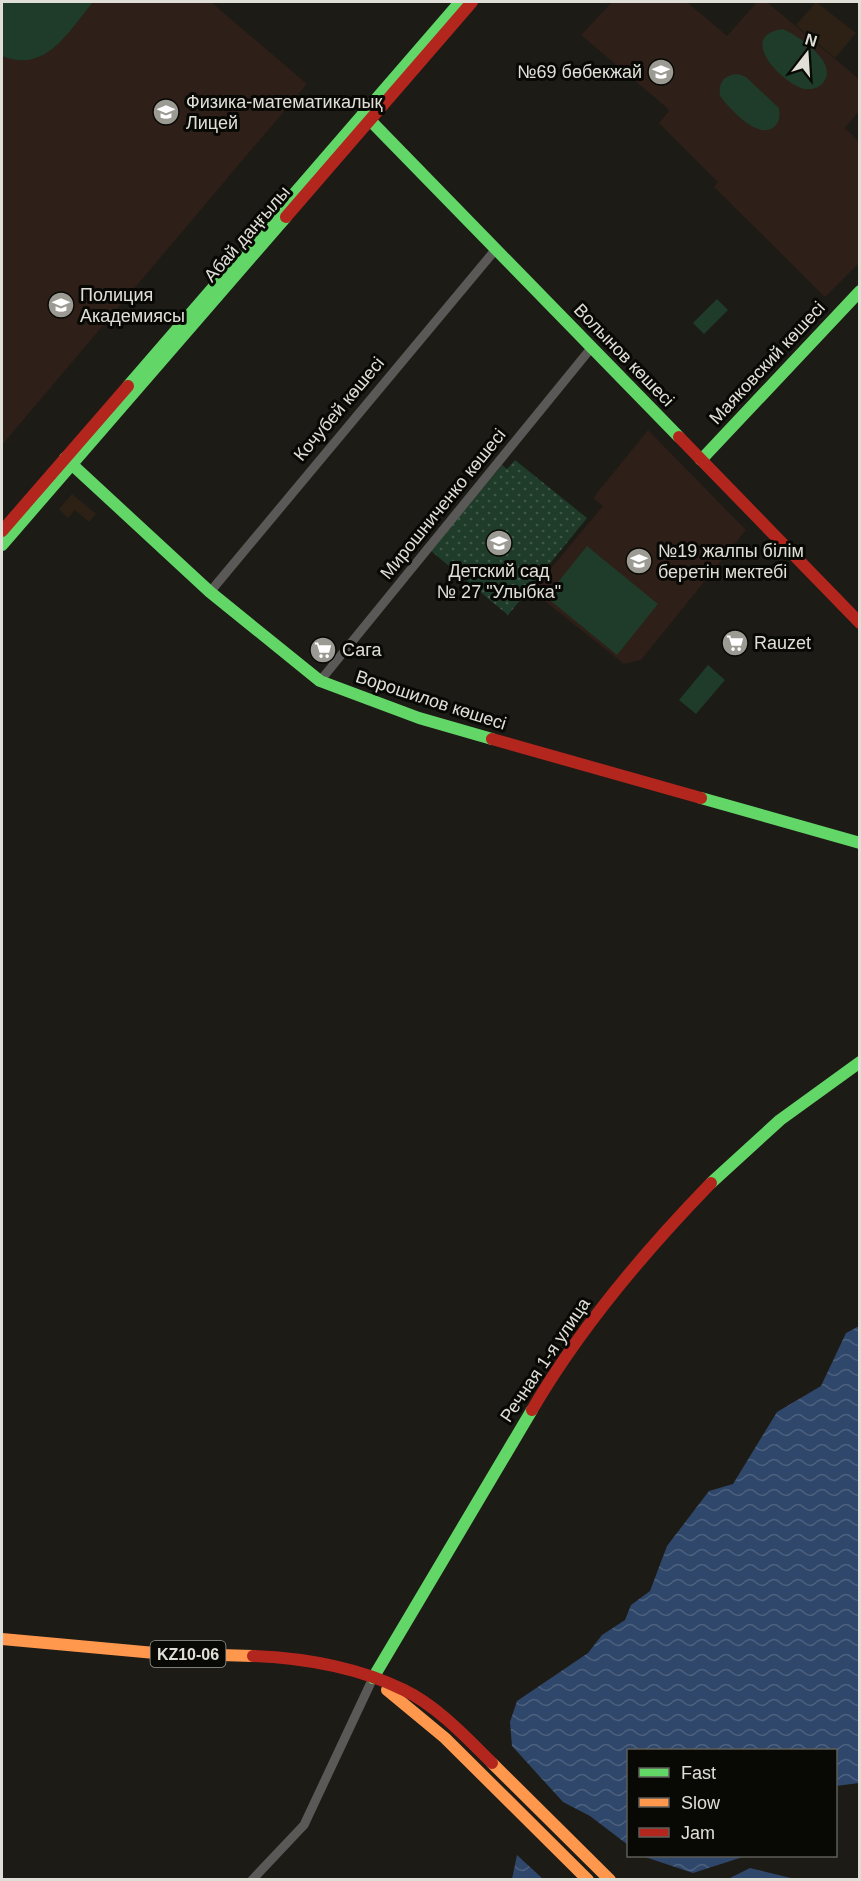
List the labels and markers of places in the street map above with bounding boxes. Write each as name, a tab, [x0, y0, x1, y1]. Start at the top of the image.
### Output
school or university icon: №69 бөбекжай	[646, 57, 676, 87]
place label: №69 бөбекжай	[517, 62, 642, 82]
place label: Физика-математикалық Лицей	[186, 92, 382, 133]
school or university icon: Физика-математикалық Лицей	[151, 97, 181, 127]
place label: Полиция Академиясы	[80, 285, 185, 326]
school or university icon: Полиция Академиясы	[46, 290, 76, 320]
school or university icon: Детский сад № 27 "Улыбка"	[484, 528, 514, 558]
place label: №19 жалпы білім беретін мектебі	[658, 541, 804, 582]
school or university icon: №19 жалпы білім беретін мектебі	[624, 546, 654, 576]
place label: Детский сад № 27 "Улыбка"	[437, 561, 561, 602]
supermarket icon: Rauzet	[720, 628, 750, 658]
place label: Rauzet	[754, 633, 811, 653]
supermarket icon: Сага	[308, 635, 338, 665]
place label: Сага	[342, 640, 382, 660]

